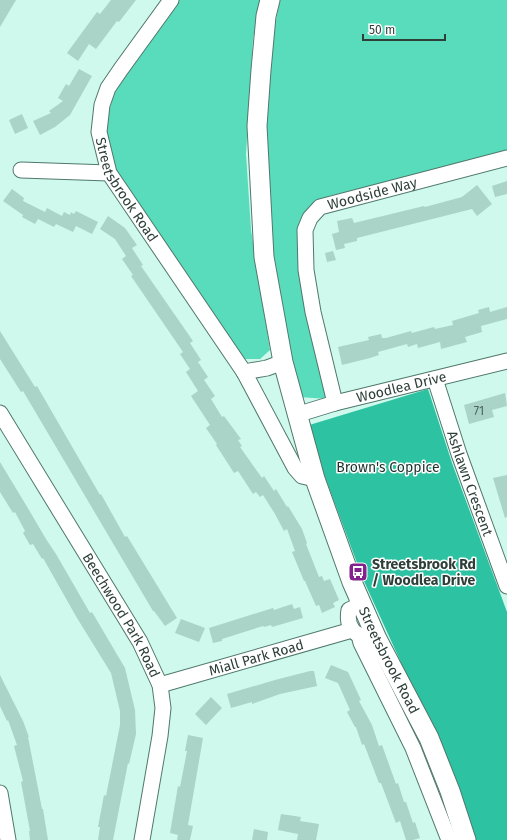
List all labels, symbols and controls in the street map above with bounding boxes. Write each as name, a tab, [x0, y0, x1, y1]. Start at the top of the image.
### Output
scale bar	[363, 16, 445, 42]
text: 50 m	[369, 23, 395, 37]
street label: Streetsbrook Road	[92, 136, 161, 245]
street label: Woodside Way	[326, 174, 419, 214]
street label: Woodlea Drive	[355, 368, 448, 406]
house number: 71	[474, 404, 484, 418]
street label: Ashlawn Crescent	[443, 429, 496, 539]
park label: Brown's Coppice	[336, 459, 440, 476]
street label: Beechwood Park Road	[79, 550, 163, 680]
place label: Streetsbrook Rd / Woodlea Drive	[372, 556, 476, 589]
bus stop icon: Streetsbrook Rd / Woodlea Drive	[347, 561, 369, 583]
street label: Streetsbrook Road	[355, 604, 423, 717]
street label: Miall Park Road	[207, 636, 306, 680]

